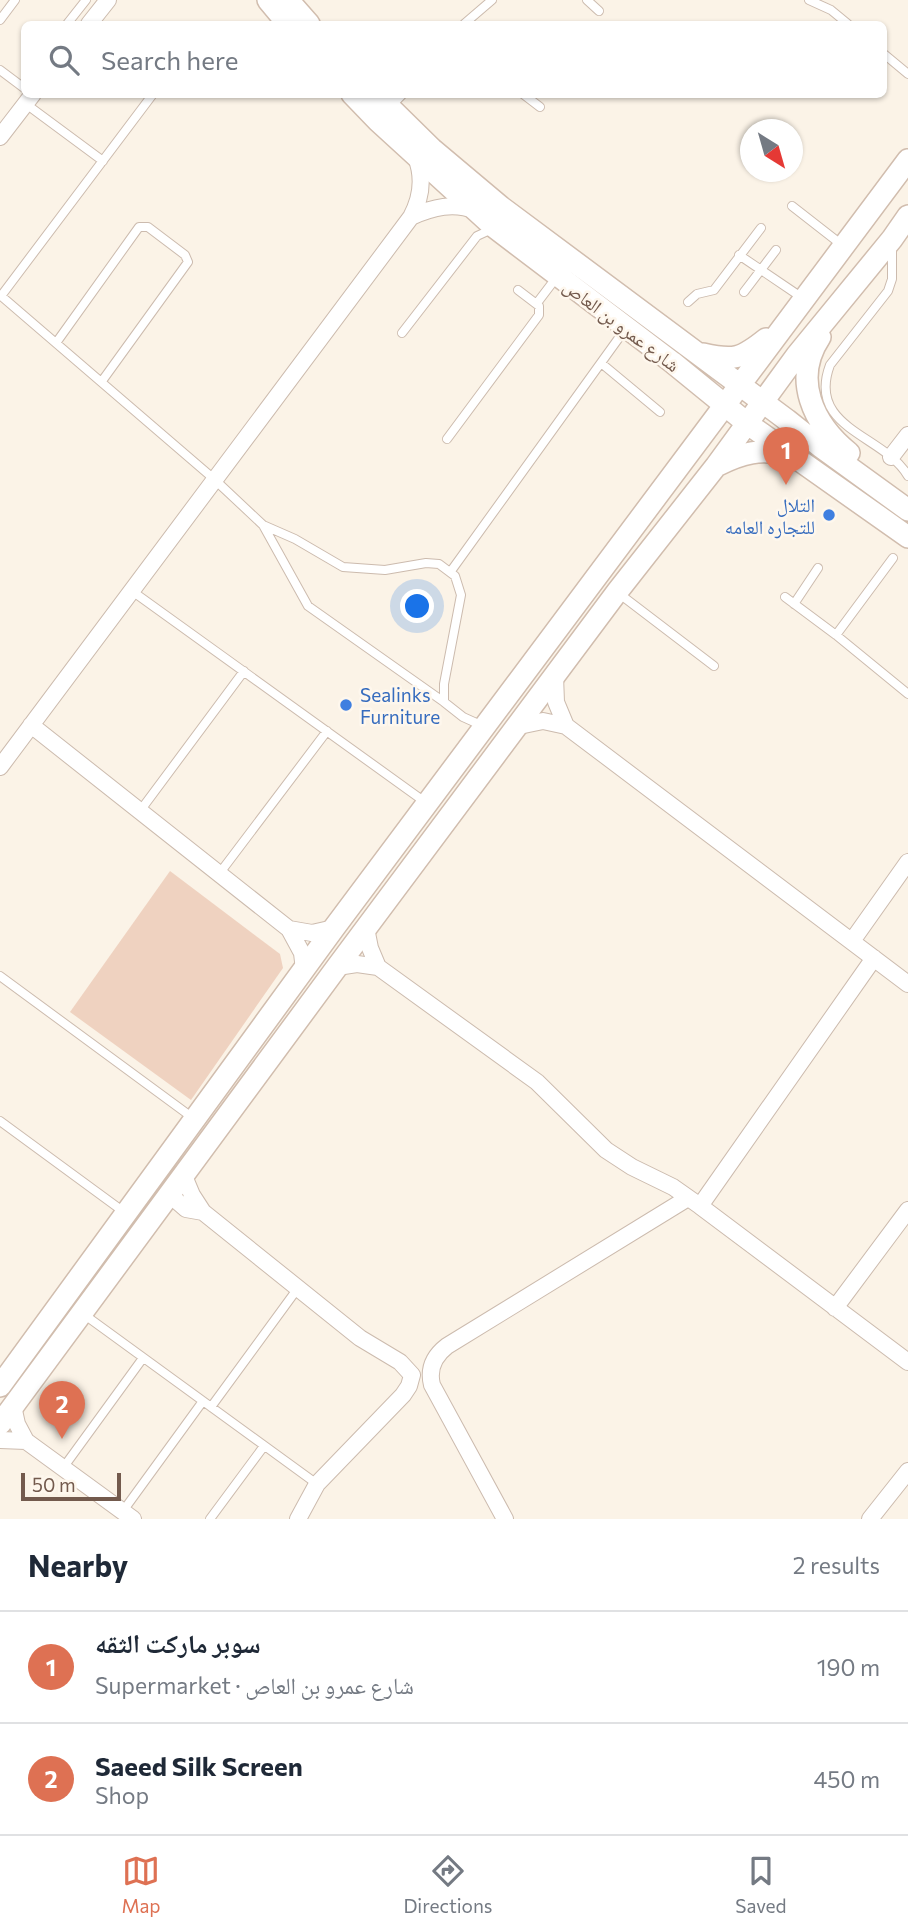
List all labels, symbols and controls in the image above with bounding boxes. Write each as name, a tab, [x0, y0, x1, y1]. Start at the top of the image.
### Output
search box	[21, 21, 887, 98]
icon: search	[45, 41, 83, 79]
text: Search here	[101, 44, 239, 75]
north arrow	[740, 119, 803, 182]
street label: شارع عمرو بن العاص	[559, 274, 685, 377]
pin: 1	[763, 427, 809, 485]
place label: التلال للتجاره العامه	[725, 493, 815, 539]
marker: التلال للتجاره العامه	[821, 507, 837, 523]
your location	[400, 589, 434, 623]
place label: Sealinks Furniture	[360, 683, 440, 728]
marker: Sealinks Furniture	[338, 697, 354, 713]
pin: 2	[39, 1381, 85, 1439]
scale bar	[21, 1470, 121, 1502]
text: 50 m	[32, 1473, 76, 1496]
text: Nearby	[28, 1546, 128, 1583]
text: 2 results	[793, 1551, 880, 1579]
text: سوبر ماركت الثقه	[95, 1627, 261, 1658]
text: 1	[46, 1653, 56, 1681]
text: 190 m	[817, 1653, 880, 1681]
text: Supermarket · شارع عمرو بن العاص	[95, 1671, 414, 1699]
text: Saeed Silk Screen	[95, 1750, 303, 1781]
text: 2	[44, 1765, 58, 1793]
text: 450 m	[814, 1765, 880, 1793]
text: Shop	[95, 1781, 149, 1809]
tab: Map	[121, 1852, 161, 1917]
tab: Directions	[403, 1852, 493, 1917]
tab: Saved	[735, 1852, 787, 1917]

